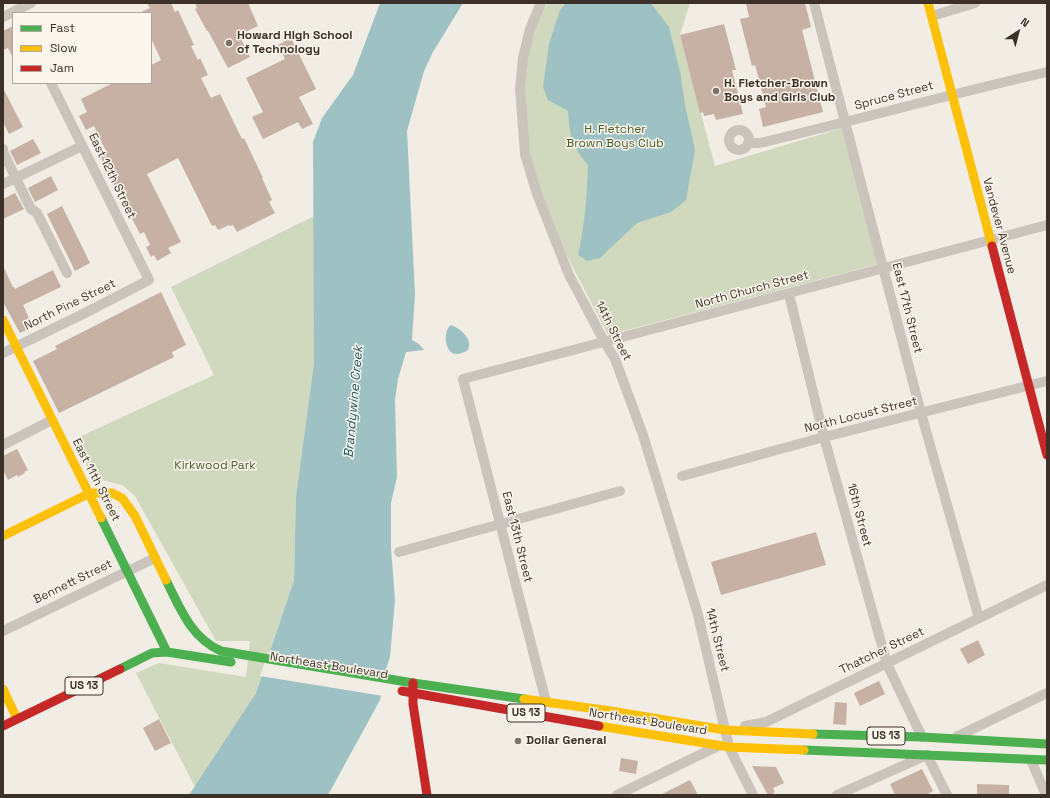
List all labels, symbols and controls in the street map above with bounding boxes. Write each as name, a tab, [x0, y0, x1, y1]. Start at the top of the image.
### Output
legend	[12, 12, 152, 84]
north arrow	[998, 12, 1038, 52]
text: N	[1018, 14, 1032, 30]
text: Fast	[50, 20, 75, 36]
place label: Howard High School of Technology	[237, 29, 353, 57]
marker: Howard High School of Technology	[224, 38, 234, 48]
text: Slow	[50, 40, 77, 56]
text: Jam	[50, 60, 74, 76]
place label: H. Fletcher-Brown Boys and Girls Club	[724, 77, 835, 105]
street label: Spruce Street	[853, 79, 935, 113]
marker: H. Fletcher-Brown Boys and Girls Club	[711, 86, 721, 96]
park label: H. Fletcher Brown Boys Club	[566, 123, 664, 151]
street label: East 12th Street	[85, 131, 139, 221]
street label: Vandever Avenue	[979, 176, 1019, 276]
street label: East 17th Street	[889, 261, 925, 355]
street label: North Church Street	[694, 268, 810, 312]
street label: North Pine Street	[22, 277, 118, 333]
street label: 14th Street	[592, 299, 634, 363]
water label: Brandywine Creek	[341, 345, 367, 459]
street label: North Locust Street	[803, 394, 919, 436]
street label: East 11th Street	[69, 436, 123, 524]
park label: Kirkwood Park	[174, 459, 256, 473]
street label: 16th Street	[844, 482, 874, 548]
street label: East 13th Street	[499, 490, 535, 584]
street label: Bennett Street	[31, 557, 115, 607]
street label: 14th Street	[702, 607, 732, 673]
street label: Thatcher Street	[837, 624, 927, 678]
street label: Northeast Boulevard	[269, 650, 389, 682]
road number: US 13	[65, 677, 103, 695]
road number: US 13	[507, 704, 545, 722]
street label: Northeast Boulevard	[588, 706, 708, 738]
road number: US 13	[867, 727, 905, 745]
place label: Dollar General	[526, 734, 606, 748]
marker: Dollar General	[513, 736, 523, 746]

